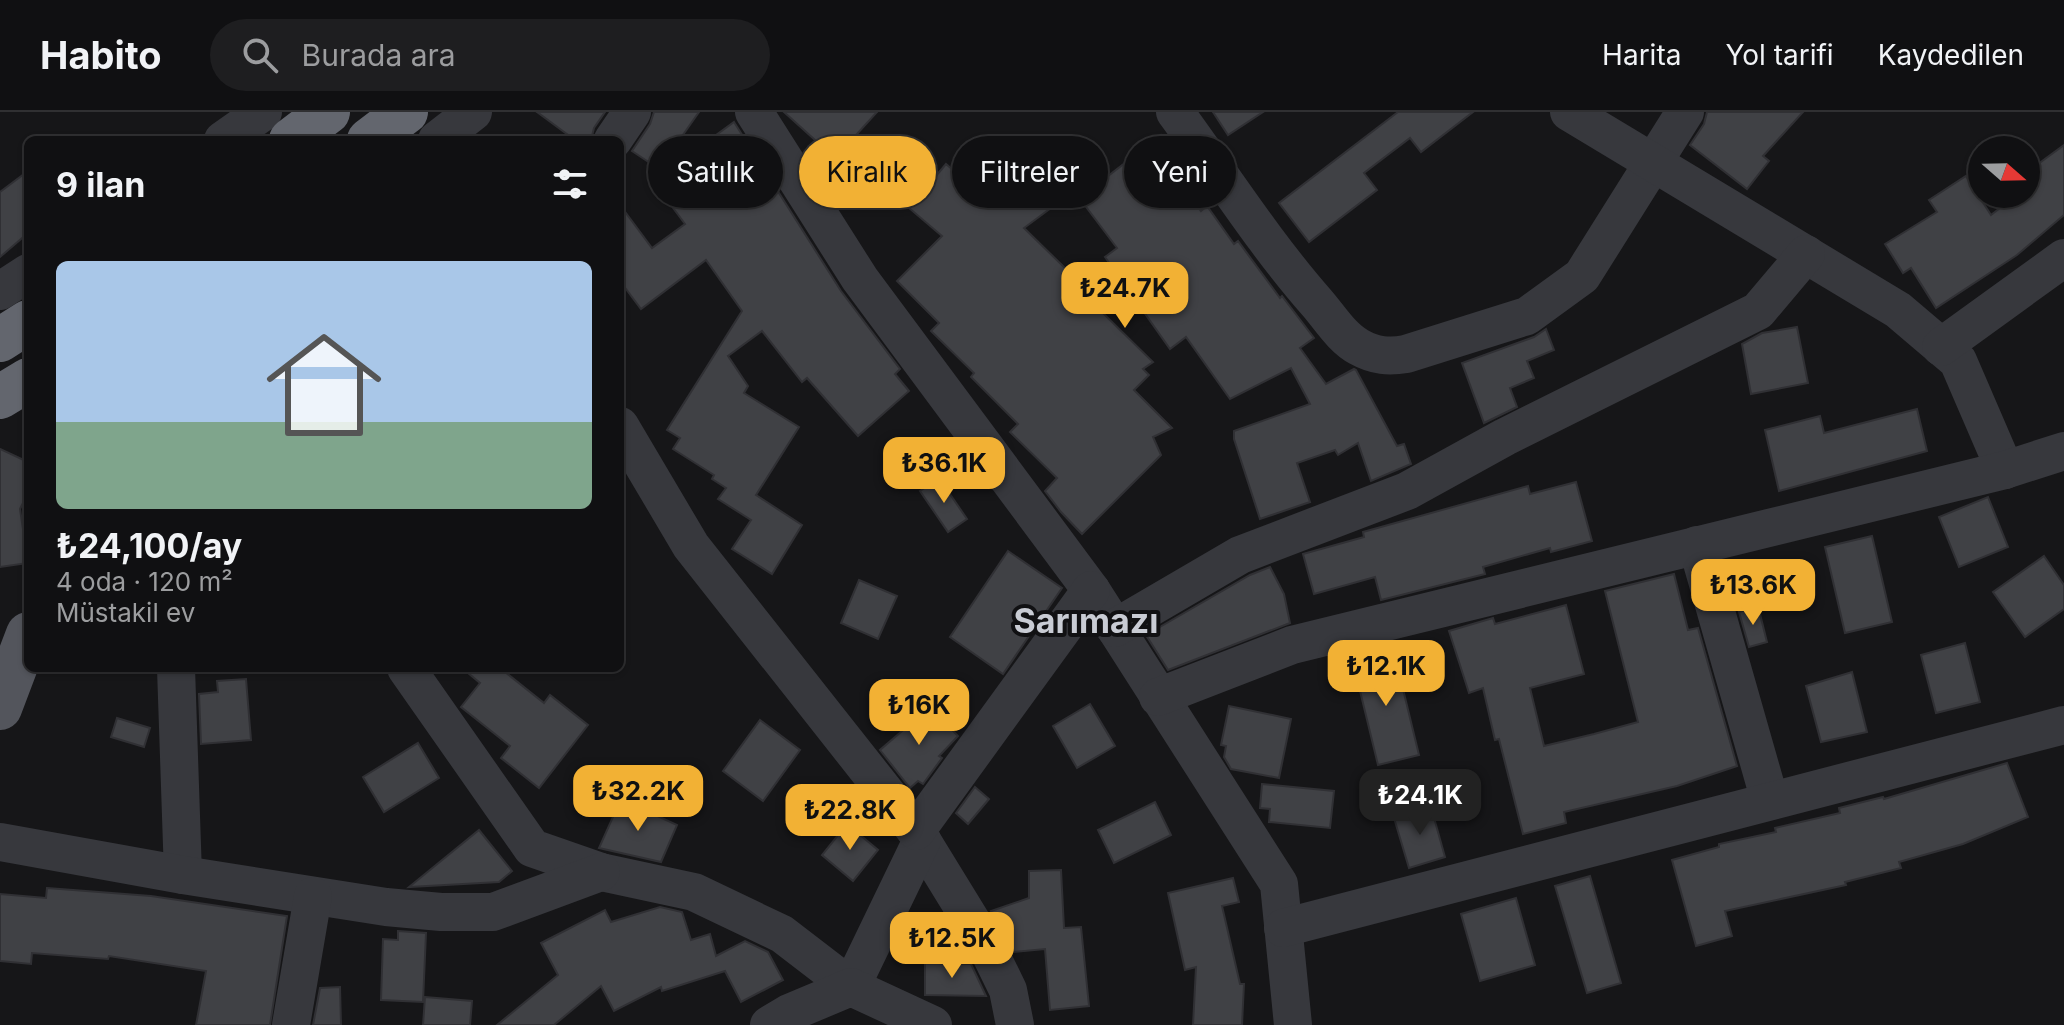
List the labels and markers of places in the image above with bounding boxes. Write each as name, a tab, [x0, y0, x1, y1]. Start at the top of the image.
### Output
pin: ₺24.7K	[1060, 262, 1190, 330]
pin: ₺36.1K	[879, 437, 1009, 505]
pin: ₺13.6K	[1688, 559, 1818, 627]
pin: ₺12.1K	[1321, 640, 1451, 708]
pin: ₺16K	[872, 679, 966, 747]
pin: ₺32.2K	[573, 765, 703, 833]
pin: ₺24.1K	[1355, 769, 1485, 837]
pin: ₺22.8K	[785, 784, 915, 852]
pin: ₺12.5K	[887, 912, 1017, 980]

